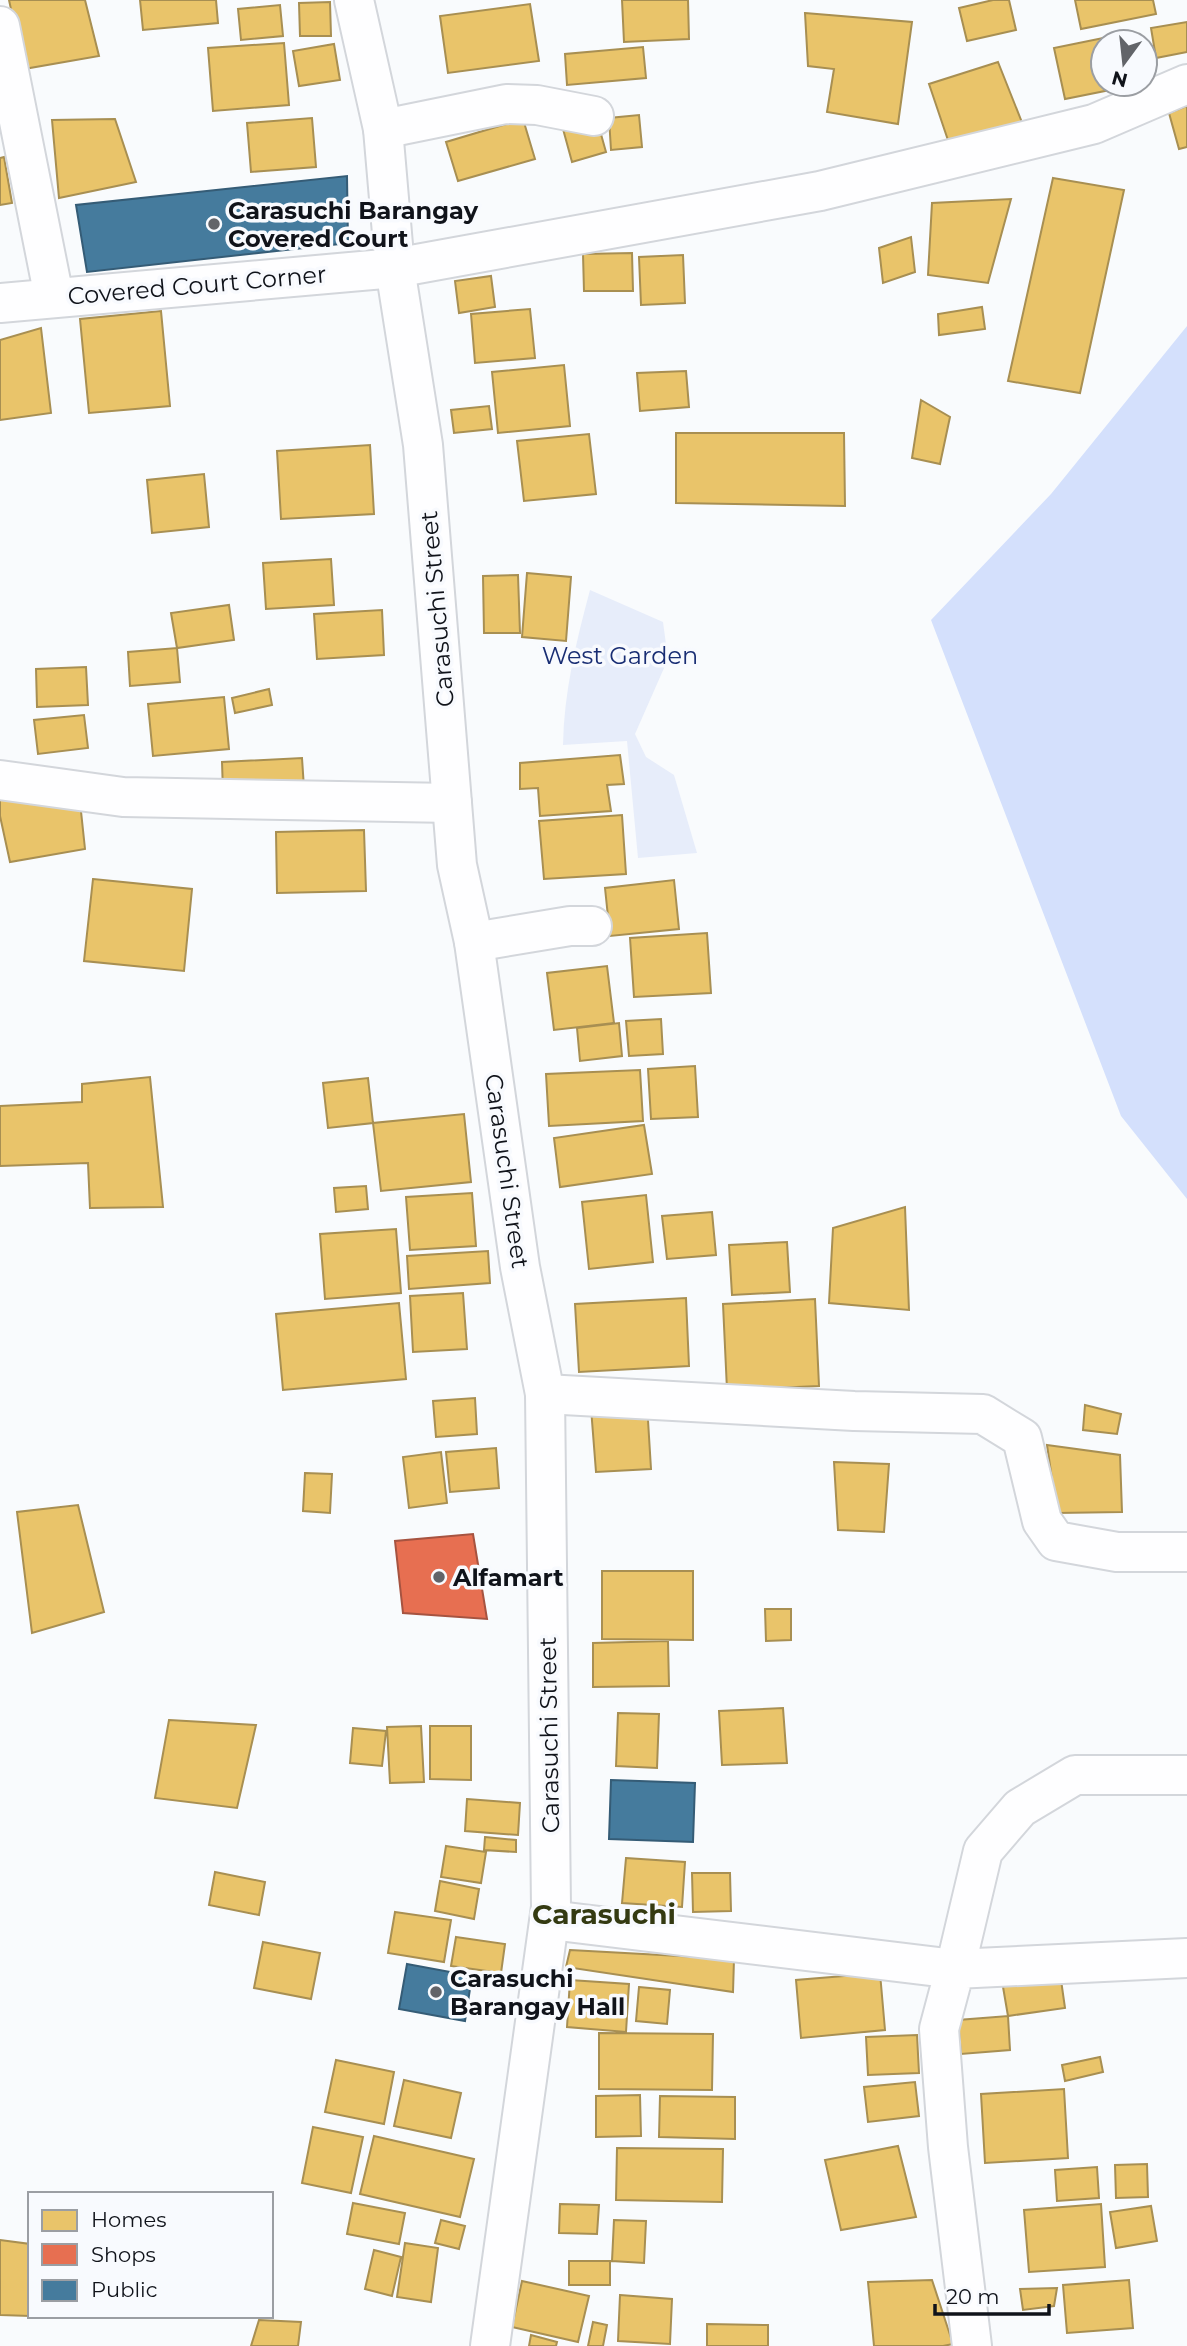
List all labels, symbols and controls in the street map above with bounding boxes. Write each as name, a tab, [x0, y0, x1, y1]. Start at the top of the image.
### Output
north arrow	[1089, 28, 1159, 98]
text: N	[1109, 66, 1130, 92]
place label: Carasuchi Barangay Covered Court	[228, 196, 479, 253]
marker: Carasuchi Barangay Covered Court	[206, 216, 222, 232]
street label: Covered Court Corner	[66, 259, 328, 311]
street label: Carasuchi Street	[414, 510, 460, 708]
park label: West Garden	[542, 641, 698, 670]
street label: Carasuchi Street	[479, 1072, 535, 1271]
place label: Alfamart	[452, 1563, 564, 1592]
marker: Alfamart	[431, 1569, 447, 1585]
street label: Carasuchi Street	[533, 1636, 565, 1833]
district label: Carasuchi	[532, 1897, 676, 1931]
place label: Carasuchi Barangay Hall	[450, 1964, 625, 2021]
marker: Carasuchi Barangay Hall	[428, 1984, 444, 2000]
legend	[28, 2192, 273, 2318]
text: Homes	[91, 2207, 166, 2232]
text: Shops	[91, 2242, 156, 2267]
scale bar	[935, 2272, 1049, 2316]
text: Public	[91, 2277, 158, 2302]
text: 20 m	[946, 2284, 1000, 2309]

